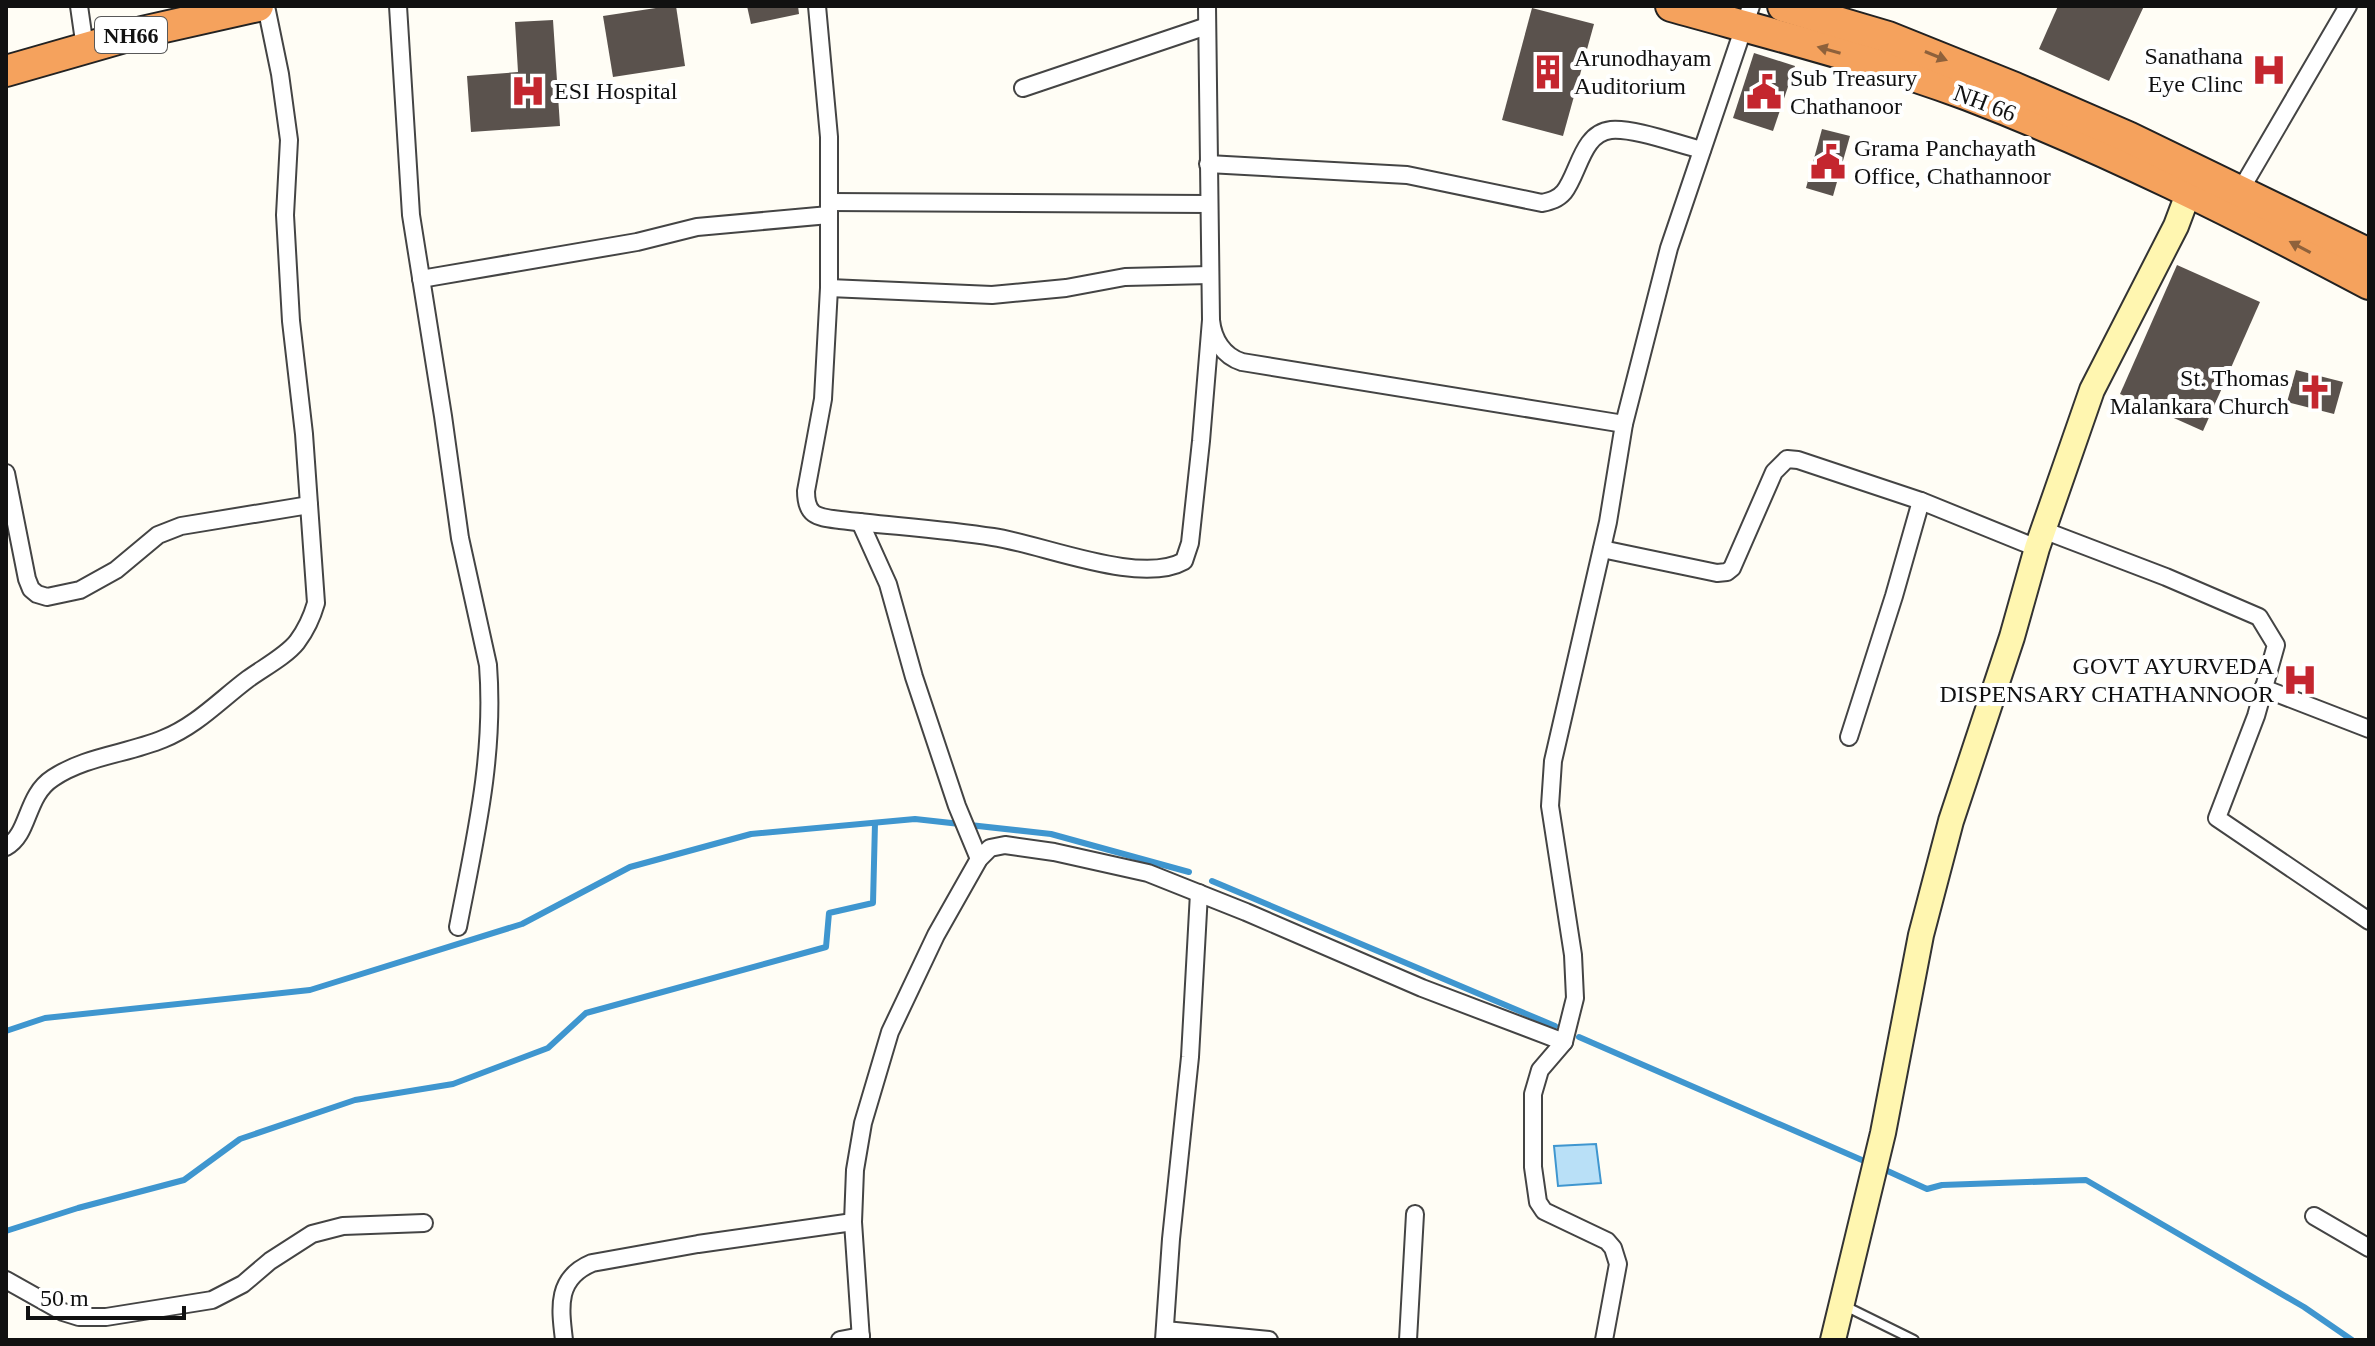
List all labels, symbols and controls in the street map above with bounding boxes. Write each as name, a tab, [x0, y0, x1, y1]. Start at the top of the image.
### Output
road number: NH66	[95, 17, 167, 53]
one-way arrow	[1816, 43, 1840, 56]
place label: Sanathana Eye Clinc	[2144, 43, 2243, 97]
place label: Arunodhayam Auditorium	[1574, 45, 1712, 99]
one-way arrow	[1924, 50, 1948, 63]
hospital icon: Sanathana Eye Clinc	[2250, 51, 2288, 89]
building icon: Arunodhayam Auditorium	[1529, 53, 1567, 91]
place label: Sub Treasury Chathanoor	[1790, 65, 1917, 119]
hospital icon: ESI Hospital	[509, 72, 547, 110]
public building icon: Sub Treasury Chathanoor	[1745, 73, 1783, 111]
place label: ESI Hospital	[554, 78, 678, 104]
street label: NH 66	[1950, 79, 2020, 127]
place label: Grama Panchayath Office, Chathannoor	[1854, 135, 2051, 189]
public building icon: Grama Panchayath Office, Chathannoor	[1809, 143, 1847, 181]
one-way arrow	[2289, 241, 2311, 255]
place label: St. Thomas Malankara Church	[2110, 365, 2289, 419]
church icon: St. Thomas Malankara Church	[2296, 373, 2334, 411]
place label: GOVT AYURVEDA DISPENSARY CHATHANNOOR	[1940, 653, 2275, 707]
hospital icon: GOVT AYURVEDA DISPENSARY CHATHANNOOR	[2281, 661, 2319, 699]
scale bar	[28, 1270, 184, 1320]
text: 50 m	[40, 1285, 89, 1311]

